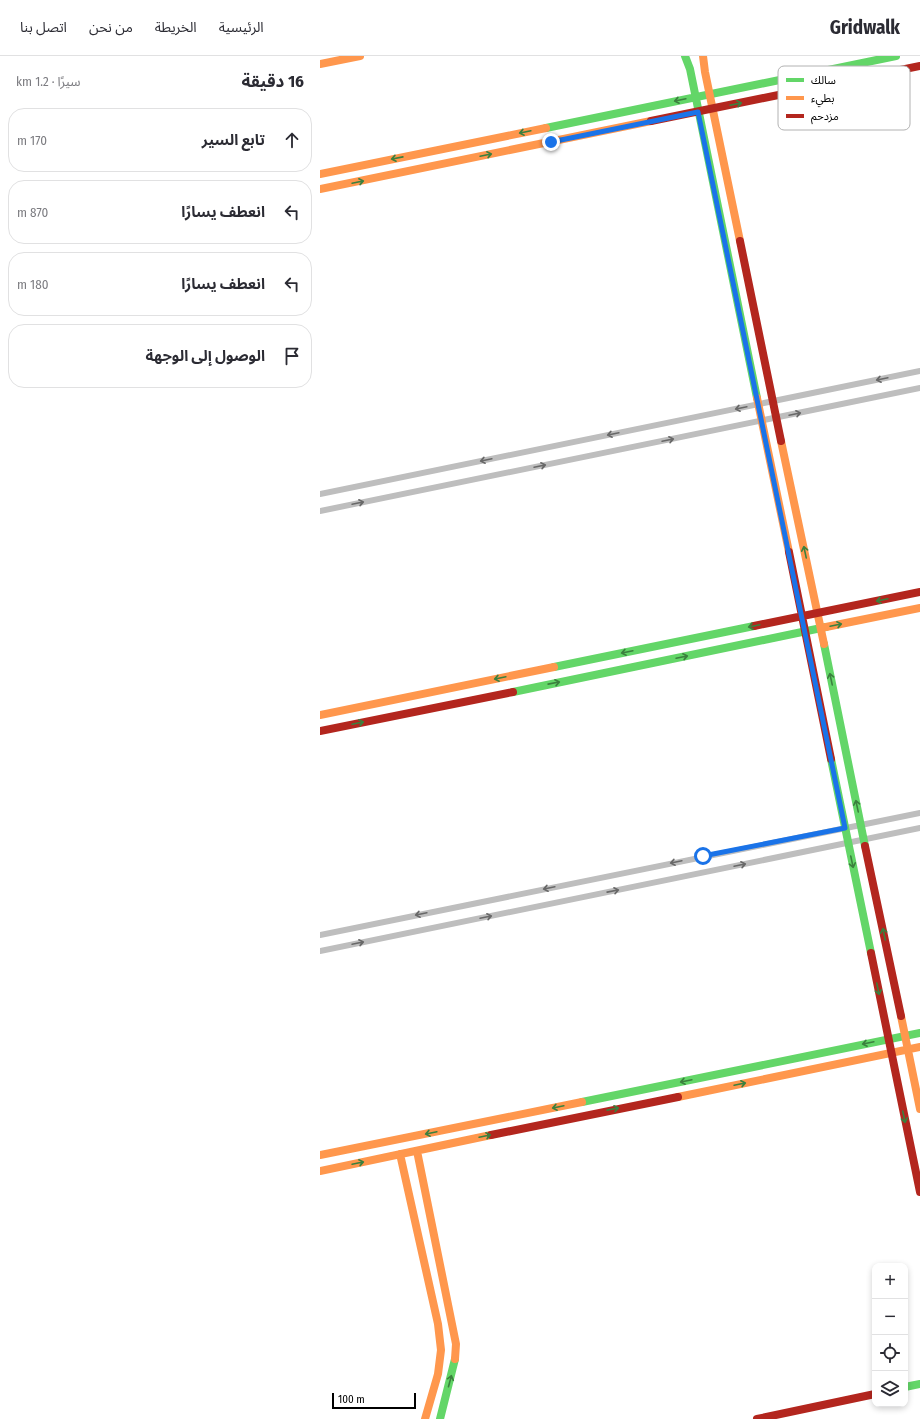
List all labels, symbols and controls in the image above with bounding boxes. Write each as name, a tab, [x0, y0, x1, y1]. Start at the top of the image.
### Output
text: Gridwalk	[830, 16, 900, 39]
text: اتصل بنا	[20, 19, 67, 36]
text: من نحن	[89, 19, 133, 36]
text: الخريطة	[155, 19, 197, 36]
text: الرئيسية	[219, 19, 264, 36]
legend	[778, 66, 910, 130]
text: 16 دقيقة	[242, 71, 304, 92]
text: سيرًا · 1.2 km	[16, 74, 81, 89]
text: سالك	[811, 74, 836, 87]
text: بطيء	[811, 92, 834, 108]
one-way arrow	[674, 97, 687, 105]
one-way arrow	[729, 99, 742, 107]
text: مزدحم	[811, 110, 839, 125]
one-way arrow	[519, 128, 532, 136]
icon: ahead	[281, 129, 303, 151]
text: تابع السير	[202, 131, 265, 149]
text: 170 m	[17, 133, 47, 148]
route end	[542, 133, 560, 151]
one-way arrow	[479, 151, 492, 159]
one-way arrow	[391, 154, 404, 162]
one-way arrow	[351, 177, 364, 185]
icon: left	[281, 201, 303, 223]
text: انعطف يسارًا	[181, 203, 265, 221]
text: 870 m	[17, 205, 48, 220]
icon: left	[281, 273, 303, 295]
text: انعطف يسارًا	[181, 275, 265, 293]
text: 180 m	[17, 277, 48, 292]
icon: arrive	[281, 345, 303, 367]
text: الوصول إلى الوجهة	[145, 347, 265, 365]
one-way arrow	[876, 375, 889, 383]
one-way arrow	[735, 404, 748, 412]
one-way arrow	[788, 409, 801, 417]
one-way arrow	[607, 430, 620, 438]
one-way arrow	[661, 435, 674, 443]
one-way arrow	[480, 456, 493, 464]
one-way arrow	[534, 461, 547, 469]
one-way arrow	[351, 499, 364, 507]
one-way arrow	[801, 546, 809, 559]
one-way arrow	[876, 596, 889, 604]
one-way arrow	[829, 621, 842, 629]
one-way arrow	[748, 622, 761, 630]
one-way arrow	[621, 648, 634, 656]
one-way arrow	[675, 653, 688, 661]
one-way arrow	[827, 673, 835, 686]
one-way arrow	[494, 675, 507, 683]
one-way arrow	[547, 679, 560, 687]
one-way arrow	[351, 718, 364, 726]
one-way arrow	[853, 800, 861, 813]
route start	[694, 847, 712, 865]
one-way arrow	[848, 855, 856, 868]
one-way arrow	[670, 858, 683, 866]
one-way arrow	[734, 861, 747, 869]
one-way arrow	[542, 885, 555, 893]
one-way arrow	[606, 887, 619, 895]
one-way arrow	[415, 911, 428, 919]
one-way arrow	[479, 913, 492, 921]
one-way arrow	[879, 928, 887, 941]
one-way arrow	[351, 939, 364, 947]
one-way arrow	[874, 982, 882, 995]
one-way arrow	[862, 1040, 875, 1048]
one-way arrow	[680, 1077, 693, 1085]
one-way arrow	[733, 1080, 746, 1088]
one-way arrow	[552, 1103, 565, 1111]
one-way arrow	[606, 1105, 619, 1113]
one-way arrow	[900, 1110, 908, 1123]
one-way arrow	[425, 1129, 438, 1137]
one-way arrow	[479, 1132, 492, 1140]
one-way arrow	[351, 1158, 364, 1166]
map controls	[872, 1263, 908, 1407]
button: +	[872, 1263, 908, 1299]
button: −	[872, 1299, 908, 1335]
button: locate	[872, 1335, 908, 1371]
button: layers	[872, 1371, 908, 1407]
one-way arrow	[447, 1375, 454, 1388]
scale bar	[332, 1391, 416, 1410]
text: 100 m	[338, 1393, 365, 1406]

